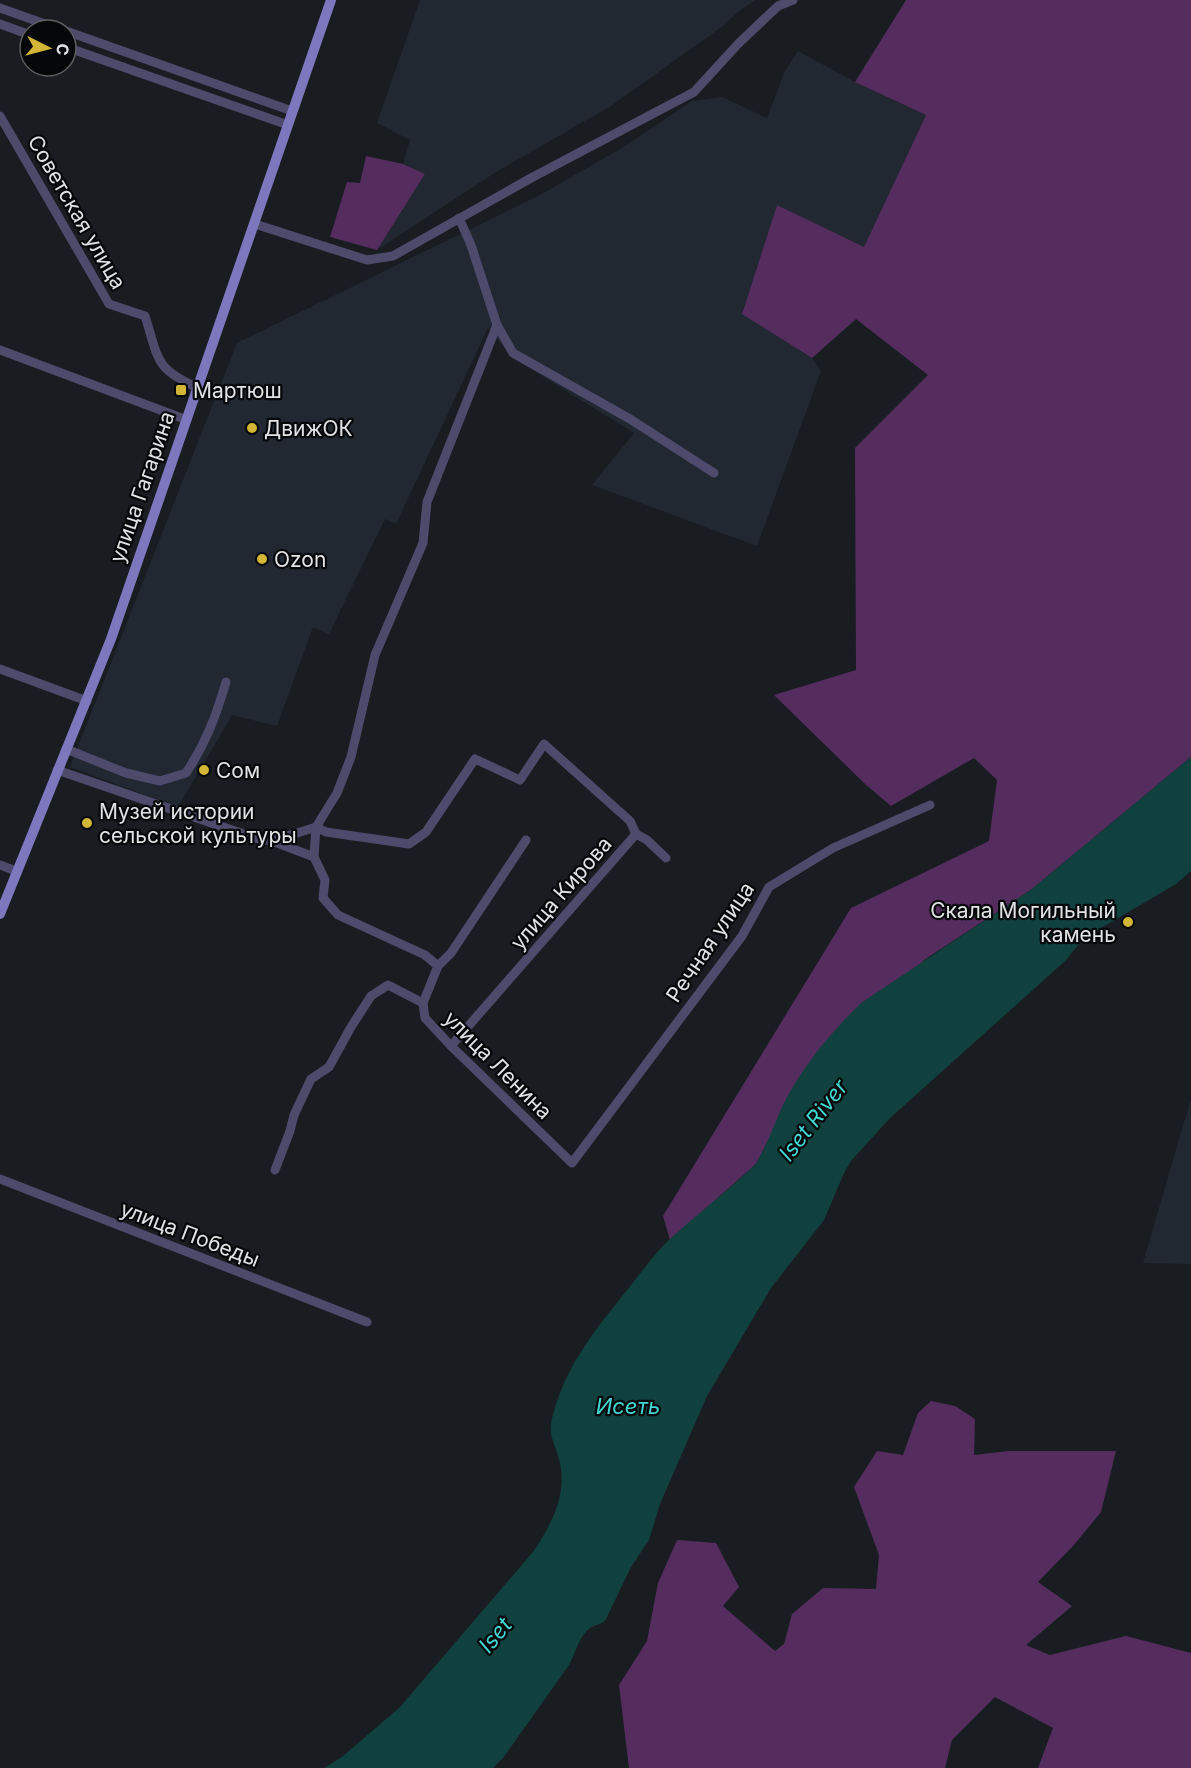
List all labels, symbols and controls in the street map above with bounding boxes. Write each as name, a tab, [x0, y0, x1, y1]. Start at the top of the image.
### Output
north arrow	[18, 18, 78, 78]
text: С	[52, 43, 73, 57]
street label: Советская улица	[23, 130, 131, 294]
place label: Мартюш	[193, 378, 282, 403]
marker: Мартюш	[174, 383, 188, 397]
street label: улица Гагарина	[104, 408, 180, 566]
place label: ДвижОК	[264, 416, 353, 441]
marker: ДвижОК	[245, 421, 259, 435]
place label: Ozon	[274, 547, 326, 572]
marker: Ozon	[255, 552, 269, 566]
place label: Сом	[216, 758, 260, 783]
marker: Сом	[197, 763, 211, 777]
place label: Музей истории сельской культуры	[99, 799, 297, 848]
marker: Музей истории сельской культуры	[80, 816, 94, 830]
street label: улица Кирова	[505, 832, 617, 954]
street label: Речная улица	[661, 877, 759, 1007]
place label: Скала Могильный камень	[930, 898, 1116, 947]
marker: Скала Могильный камень	[1121, 915, 1135, 929]
street label: улица Ленина	[439, 1006, 557, 1124]
water label: Iset River	[773, 1074, 853, 1166]
street label: улица Победы	[117, 1196, 263, 1272]
water label: Исеть	[596, 1393, 660, 1419]
water label: Iset	[473, 1612, 517, 1658]

